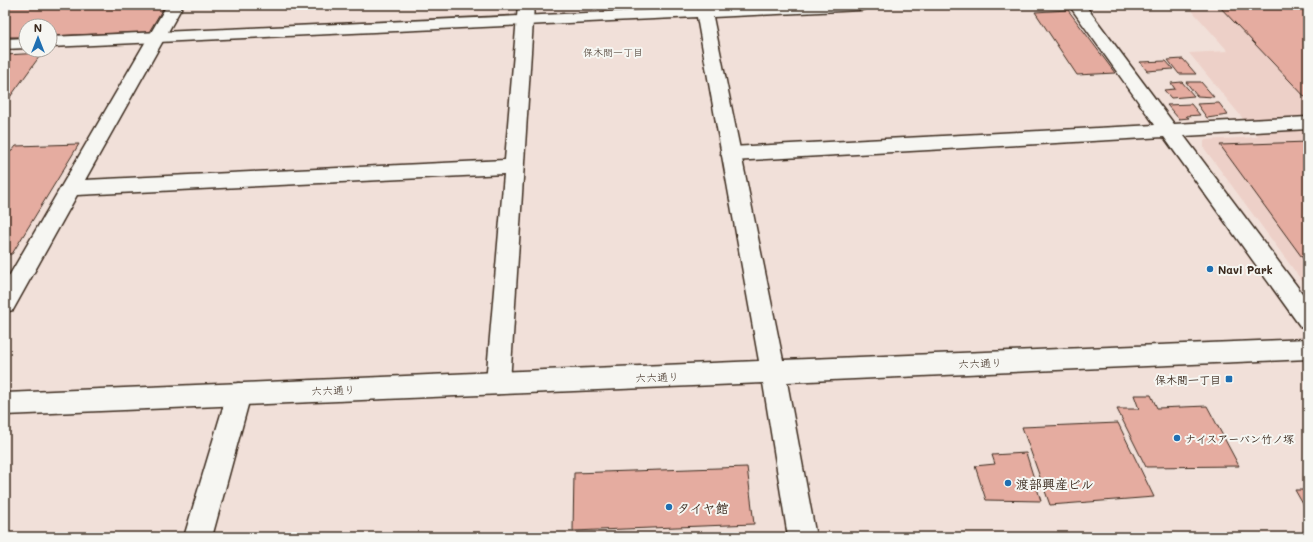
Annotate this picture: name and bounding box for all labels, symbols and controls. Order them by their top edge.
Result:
north arrow [18,18,58,58]
text: N [34,20,42,35]
district label: 保木間一丁目 [583,45,643,59]
place label: Navi Park [1218,262,1273,277]
marker: Navi Park [1205,264,1215,274]
street label: 六六通り [958,355,1002,371]
street label: 六六通り [635,369,679,385]
place label: 保木間一丁目 [1155,372,1221,387]
marker: 保木間一丁目 [1224,374,1234,384]
street label: 六六通り [311,382,355,398]
place label: ナイスアーバン竹ノ塚 [1185,431,1294,446]
marker: ナイスアーバン竹ノ塚 [1172,433,1182,443]
place label: 渡部興産ビル [1016,475,1094,492]
marker: 渡部興産ビル [1003,478,1013,488]
place label: タイヤ館 [677,499,728,516]
marker: タイヤ館 [664,502,674,512]

